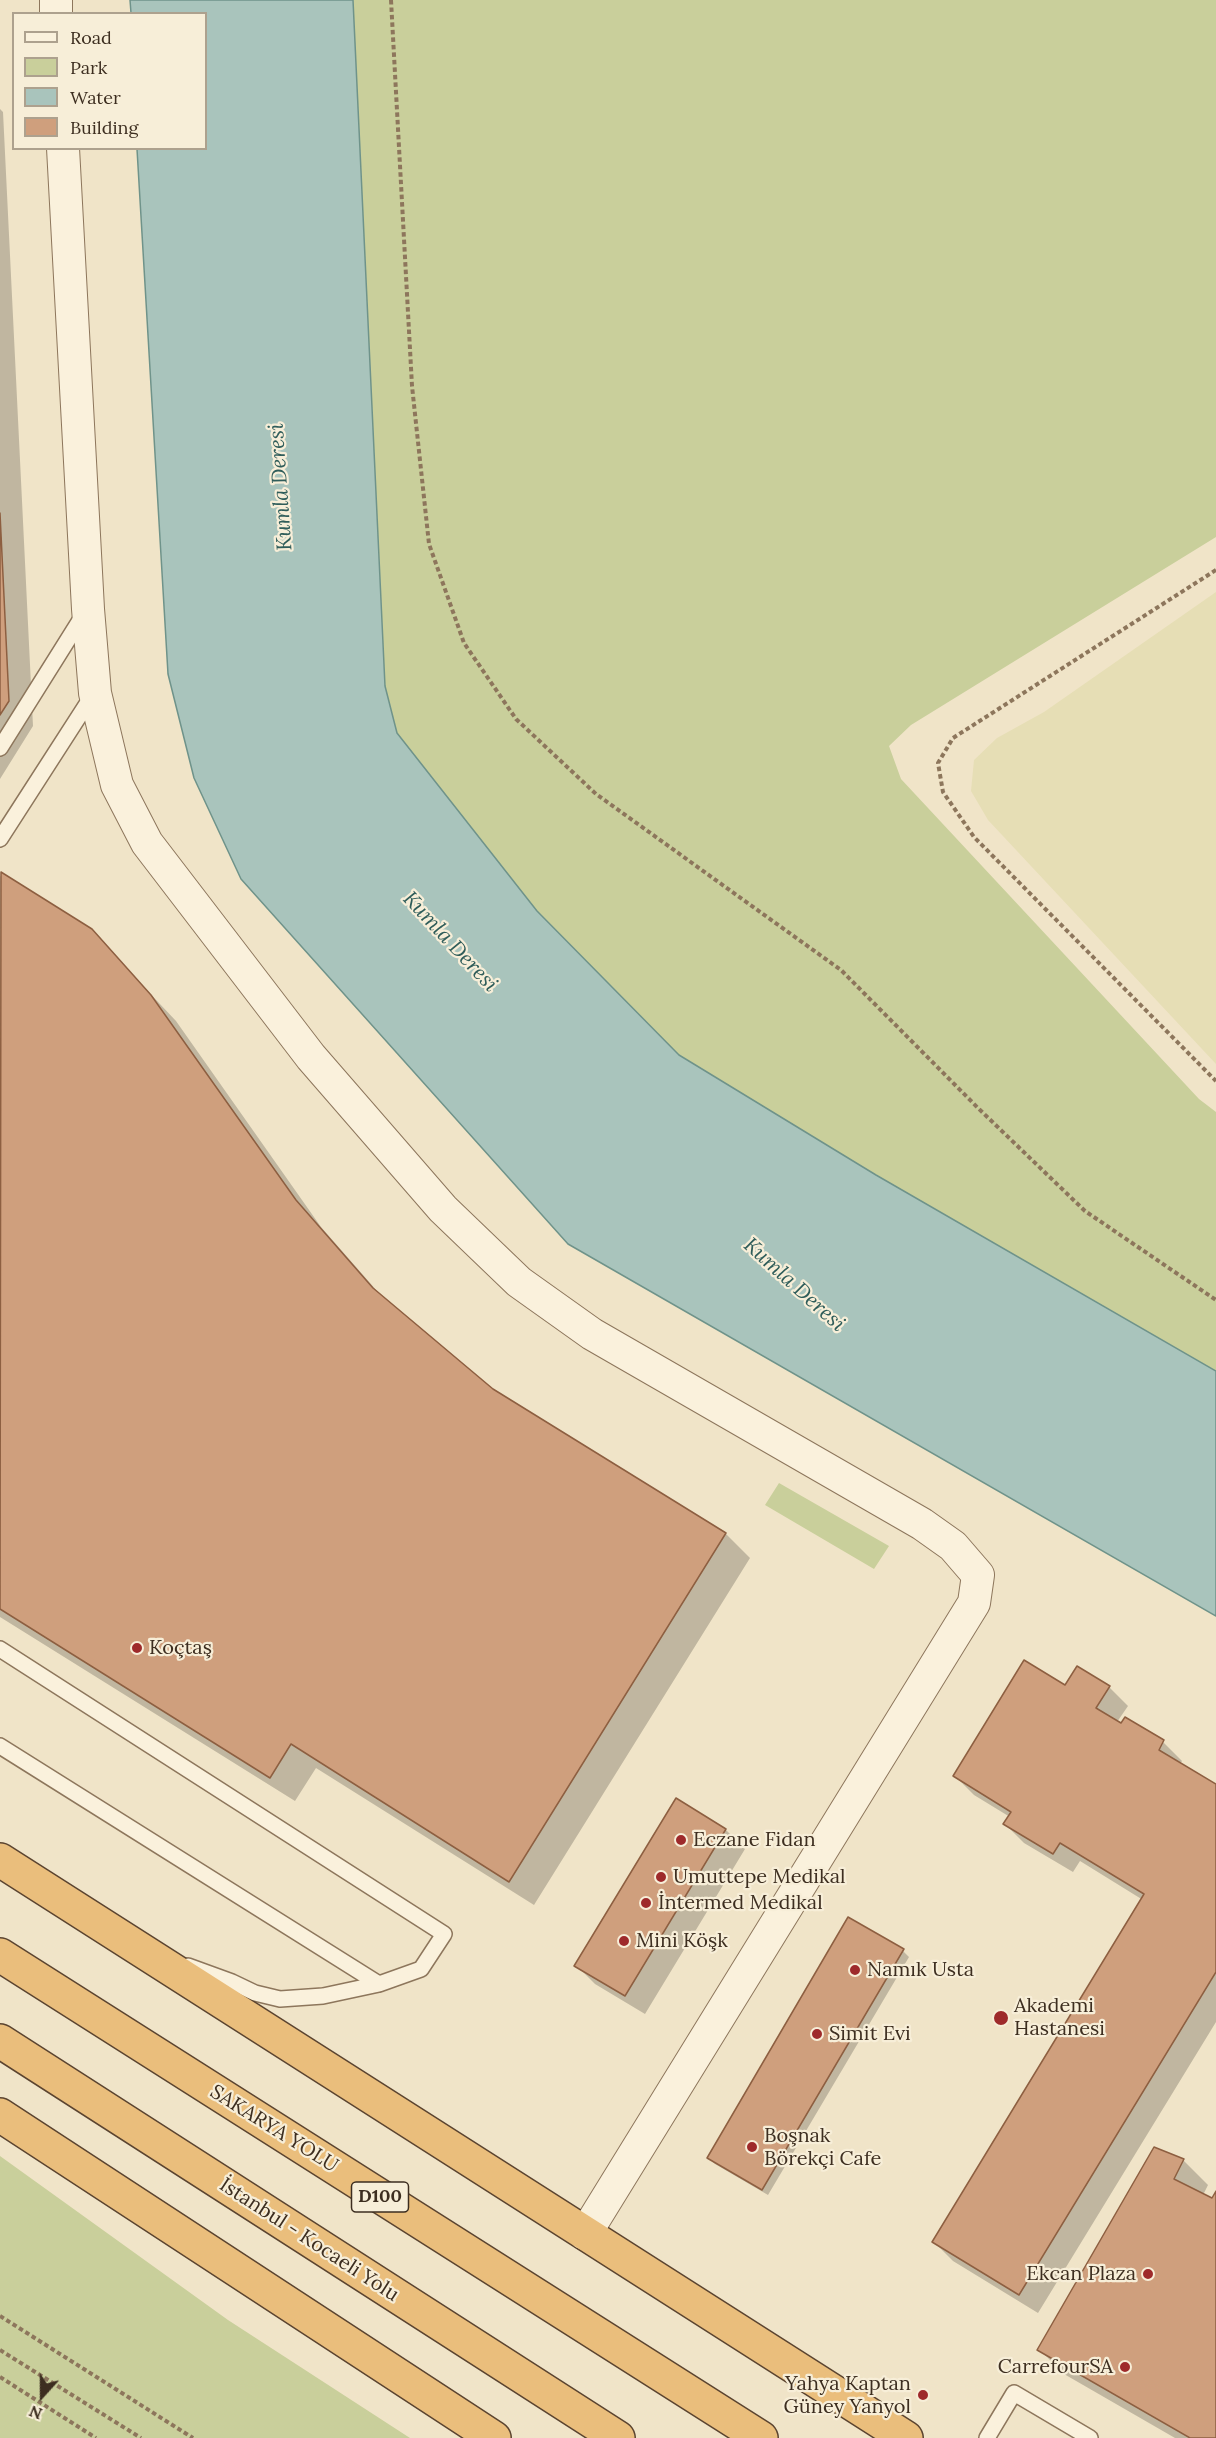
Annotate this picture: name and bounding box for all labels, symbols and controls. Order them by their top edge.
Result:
legend [12,12,207,150]
text: Road [70,26,112,49]
text: Park [70,56,107,79]
text: Water [70,86,121,109]
text: Building [70,116,138,139]
water label: Kumla Deresi [264,422,298,552]
water label: Kumla Deresi [397,887,503,997]
water label: Kumla Deresi [738,1233,850,1337]
place label: Koçtaş [149,1636,212,1660]
marker: Koçtaş [130,1641,144,1655]
place label: Eczane Fidan [693,1828,816,1852]
marker: Eczane Fidan [674,1833,688,1847]
place label: Umuttepe Medikal [673,1865,845,1889]
marker: Umuttepe Medikal [654,1870,668,1884]
place label: İntermed Medikal [658,1891,823,1915]
marker: İntermed Medikal [639,1896,653,1910]
place label: Mini Köşk [636,1929,728,1953]
marker: Mini Köşk [617,1934,631,1948]
place label: Namık Usta [867,1958,974,1982]
marker: Namık Usta [848,1963,862,1977]
place label: Akademi Hastanesi [1014,1994,1105,2041]
marker: Akademi Hastanesi [992,2009,1010,2027]
place label: Simit Evi [829,2022,911,2046]
marker: Simit Evi [810,2027,824,2041]
street label: SAKARYA YOLU [206,2080,342,2178]
place label: Boşnak Börekçi Cafe [764,2124,881,2171]
marker: Boşnak Börekçi Cafe [745,2140,759,2154]
street label: İstanbul - Kocaeli Yolu [215,2173,403,2307]
road number: D100 [352,2182,409,2212]
place label: Ekcan Plaza [1026,2262,1136,2286]
marker: Ekcan Plaza [1141,2267,1155,2281]
place label: CarrefourSA [998,2355,1113,2379]
marker: CarrefourSA [1118,2360,1132,2374]
north arrow [12,2366,72,2426]
place label: Yahya Kaptan Güney Yanyol [784,2372,911,2419]
marker: Yahya Kaptan Güney Yanyol [916,2388,930,2402]
text: N [26,2401,45,2424]

